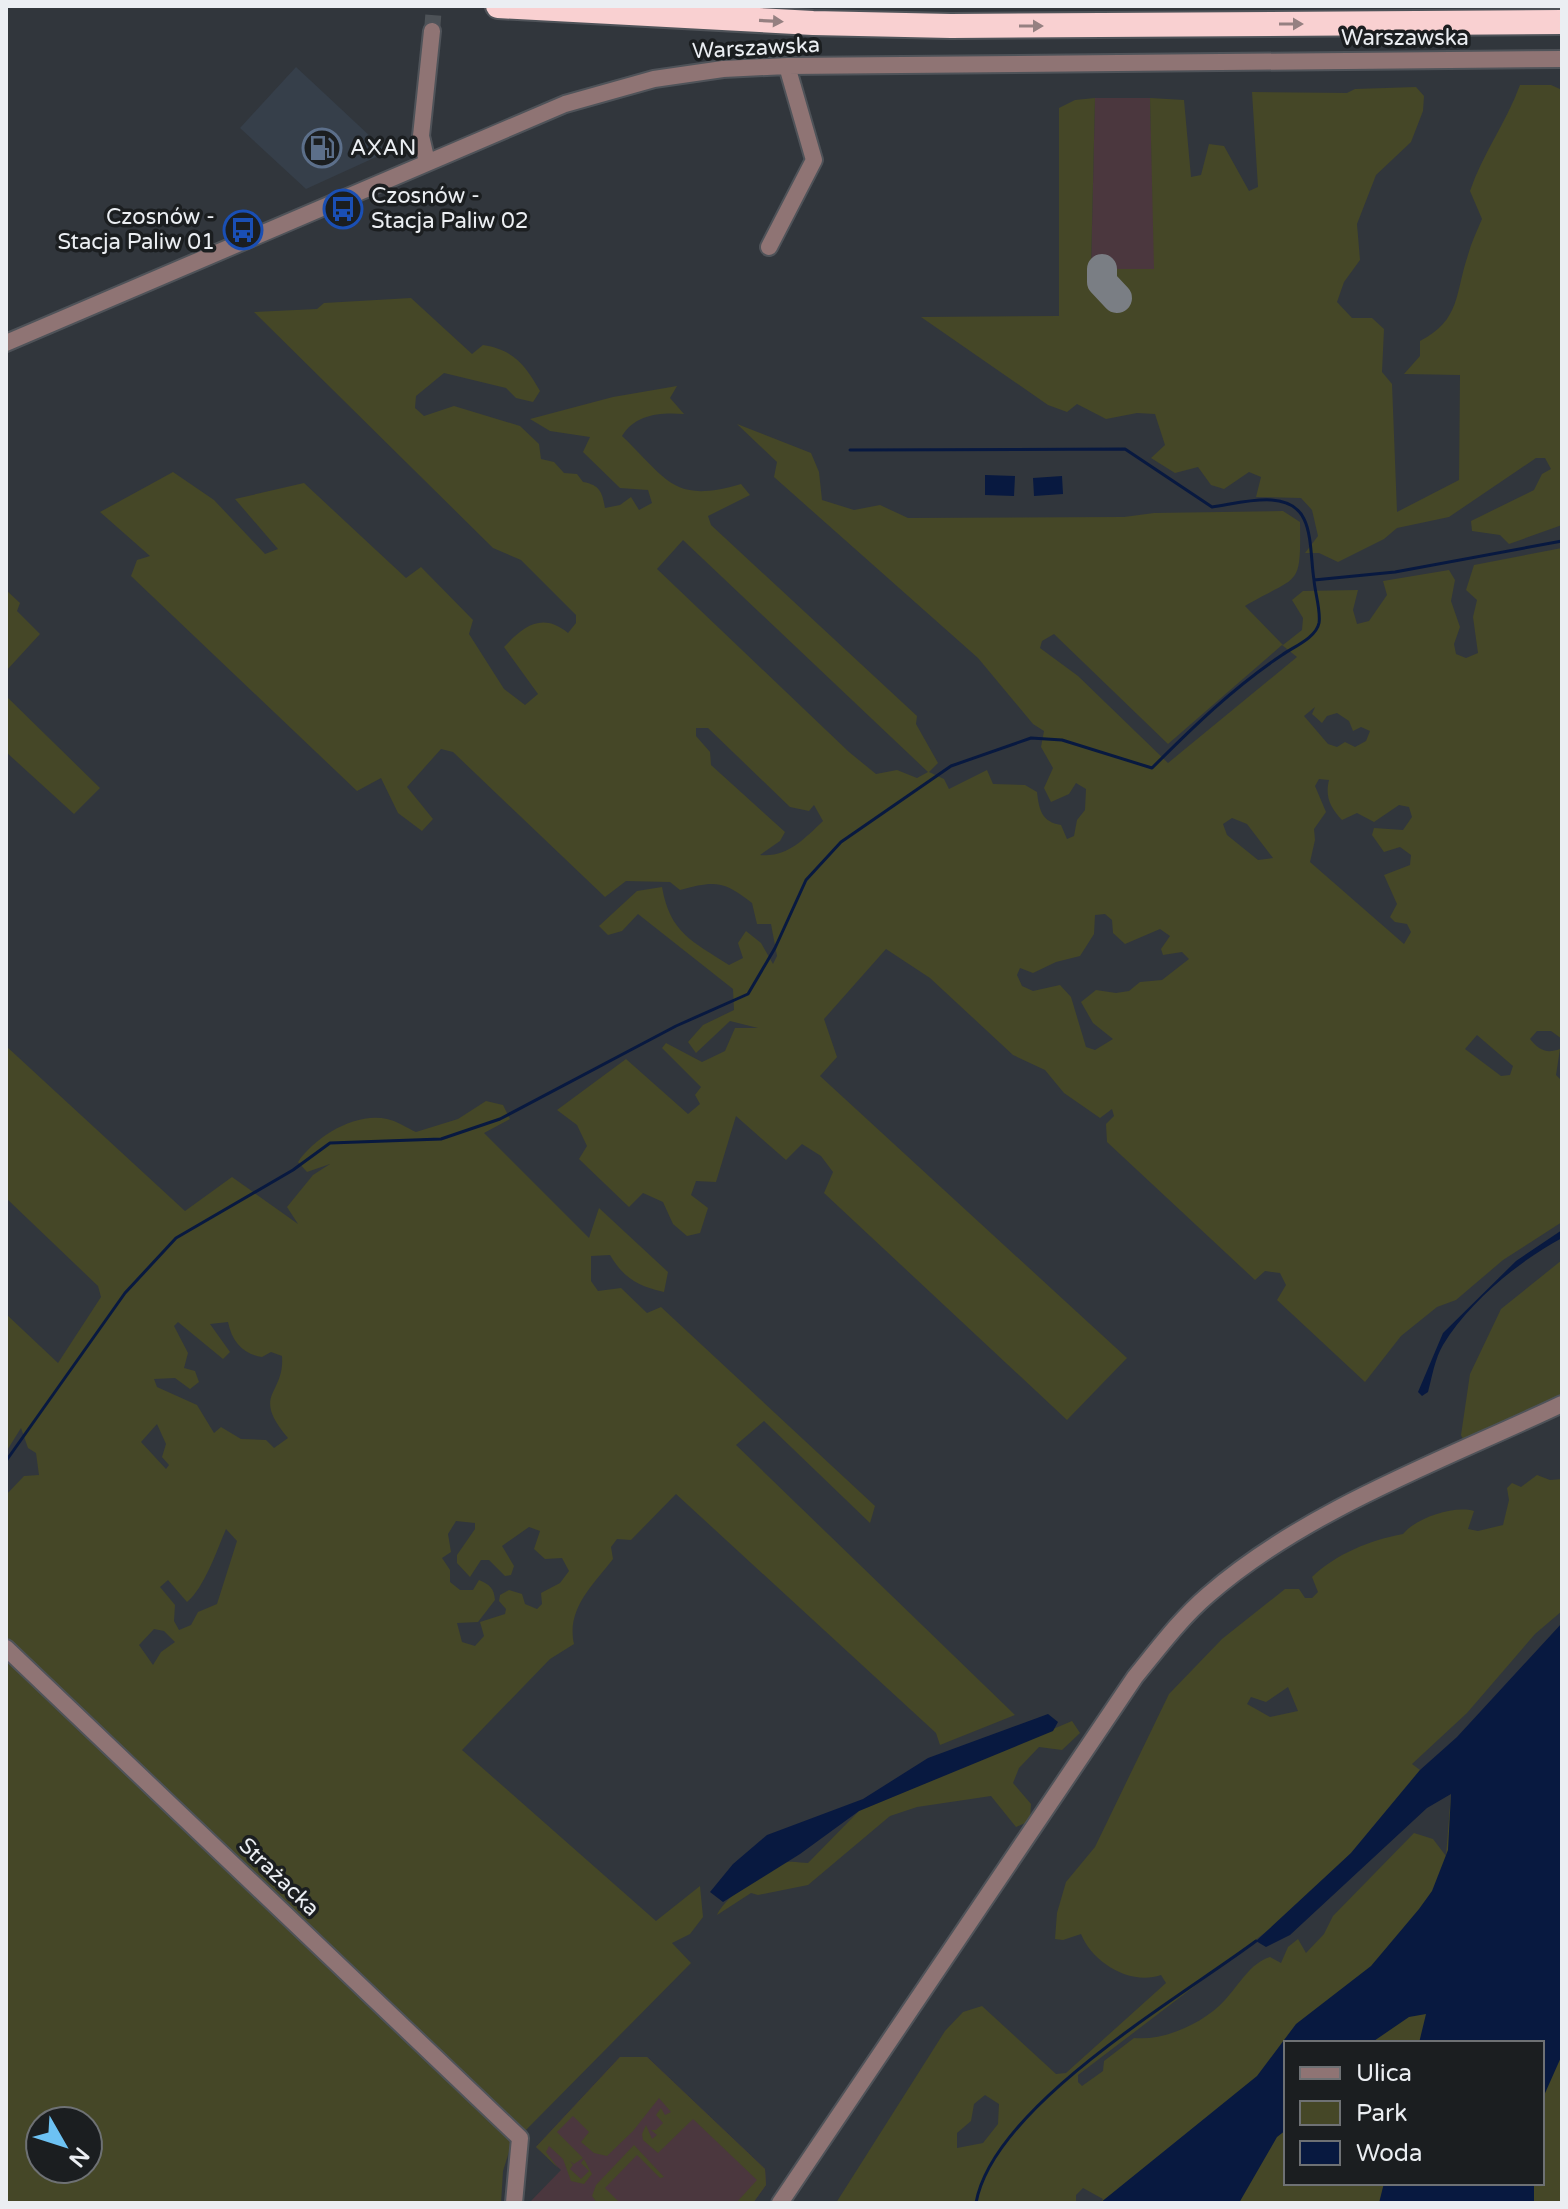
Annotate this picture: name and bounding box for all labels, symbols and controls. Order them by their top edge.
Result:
one-way arrow [759,15,784,28]
one-way arrow [1279,18,1304,30]
one-way arrow [1019,19,1044,32]
street label: Warszawska [1341,25,1469,51]
street label: Warszawska [691,32,821,64]
fuel station icon: AXAN [301,127,343,169]
place label: AXAN [350,135,416,161]
place label: Czosnów - Stacja Paliw 02 [371,183,529,234]
bus stop icon: Czosnów - Stacja Paliw 02 [322,188,364,230]
place label: Czosnów - Stacja Paliw 01 [57,204,215,255]
bus stop icon: Czosnów - Stacja Paliw 01 [222,209,264,251]
street label: Strażacka [233,1832,325,1922]
legend [1284,2041,1544,2185]
text: Ulica [1356,2059,1412,2088]
text: Park [1356,2099,1407,2128]
north arrow [24,2105,104,2185]
text: Woda [1356,2139,1422,2168]
text: N [63,2142,94,2172]

